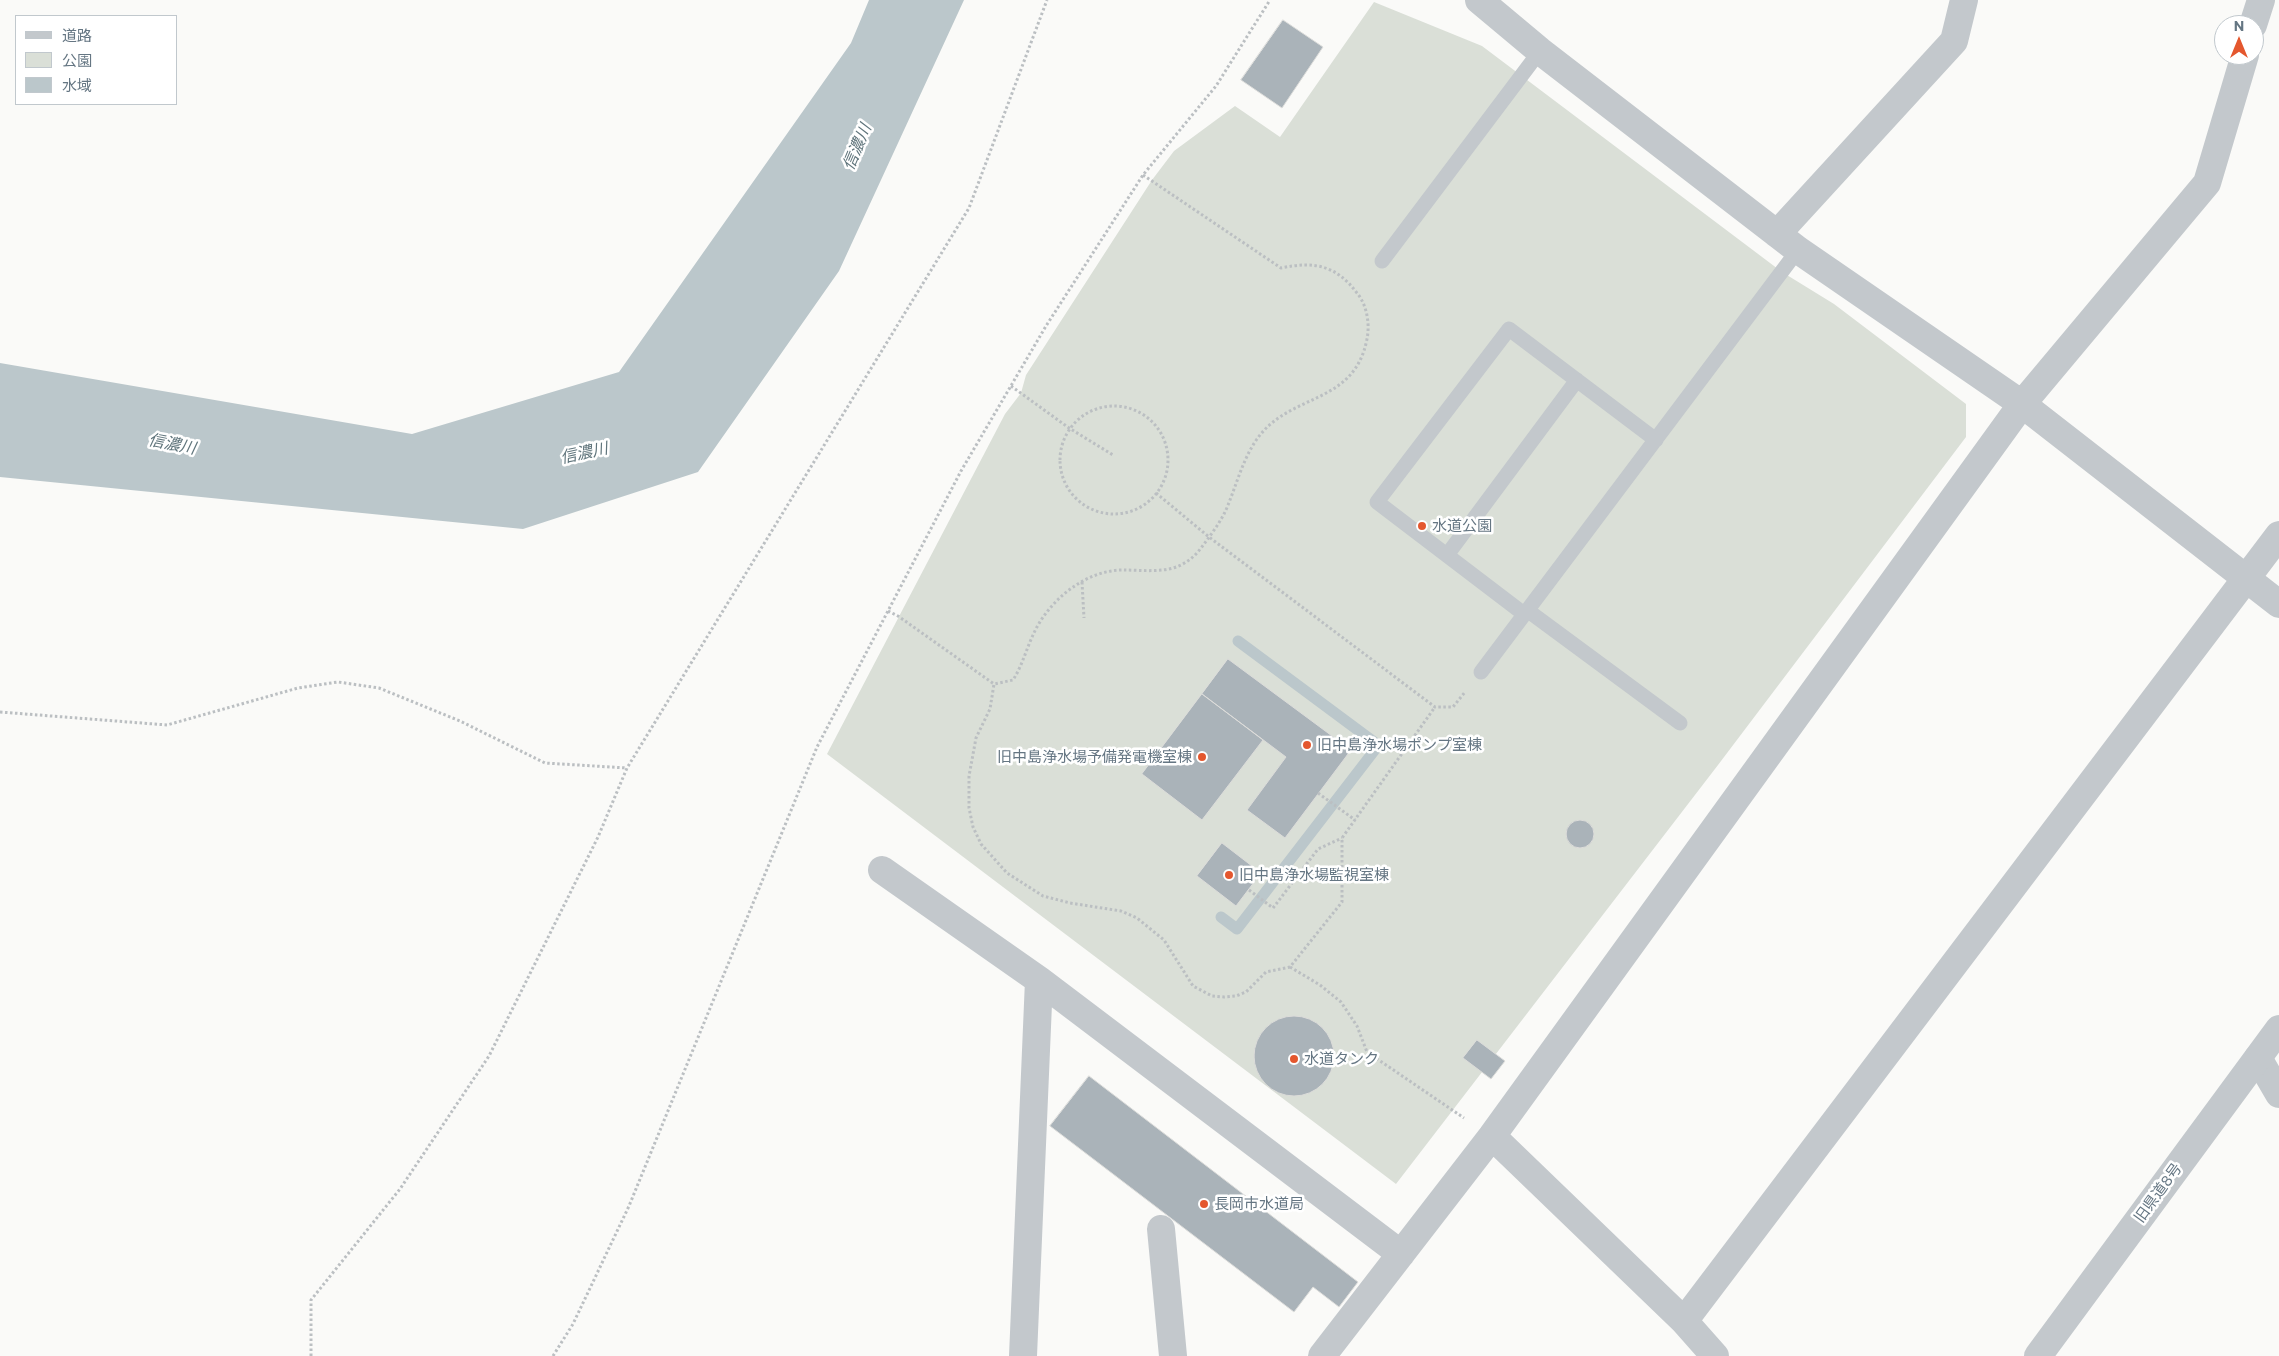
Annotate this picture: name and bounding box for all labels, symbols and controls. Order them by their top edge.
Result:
legend [15,15,178,105]
north arrow [2214,15,2264,65]
text: N [2234,17,2244,34]
text: 道路 [62,26,92,44]
text: 公園 [62,51,92,69]
text: 水域 [62,76,92,94]
water label: 信濃川 [839,121,875,173]
water label: 信濃川 [147,430,197,458]
water label: 信濃川 [559,439,609,467]
place label: 水道公園 [1432,517,1492,535]
marker: 水道公園 [1416,520,1428,532]
place label: 旧中島浄水場ポンプ室棟 [1317,736,1482,754]
marker: 旧中島浄水場ポンプ室棟 [1301,739,1313,751]
place label: 旧中島浄水場予備発電機室棟 [997,748,1192,766]
marker: 旧中島浄水場予備発電機室棟 [1196,751,1208,763]
place label: 旧中島浄水場監視室棟 [1239,866,1389,884]
marker: 旧中島浄水場監視室棟 [1223,869,1235,881]
place label: 水道タンク [1304,1050,1379,1068]
marker: 水道タンク [1288,1053,1300,1065]
street label: 旧県道8号 [2130,1160,2186,1226]
place label: 長岡市水道局 [1214,1195,1304,1213]
marker: 長岡市水道局 [1198,1198,1210,1210]

